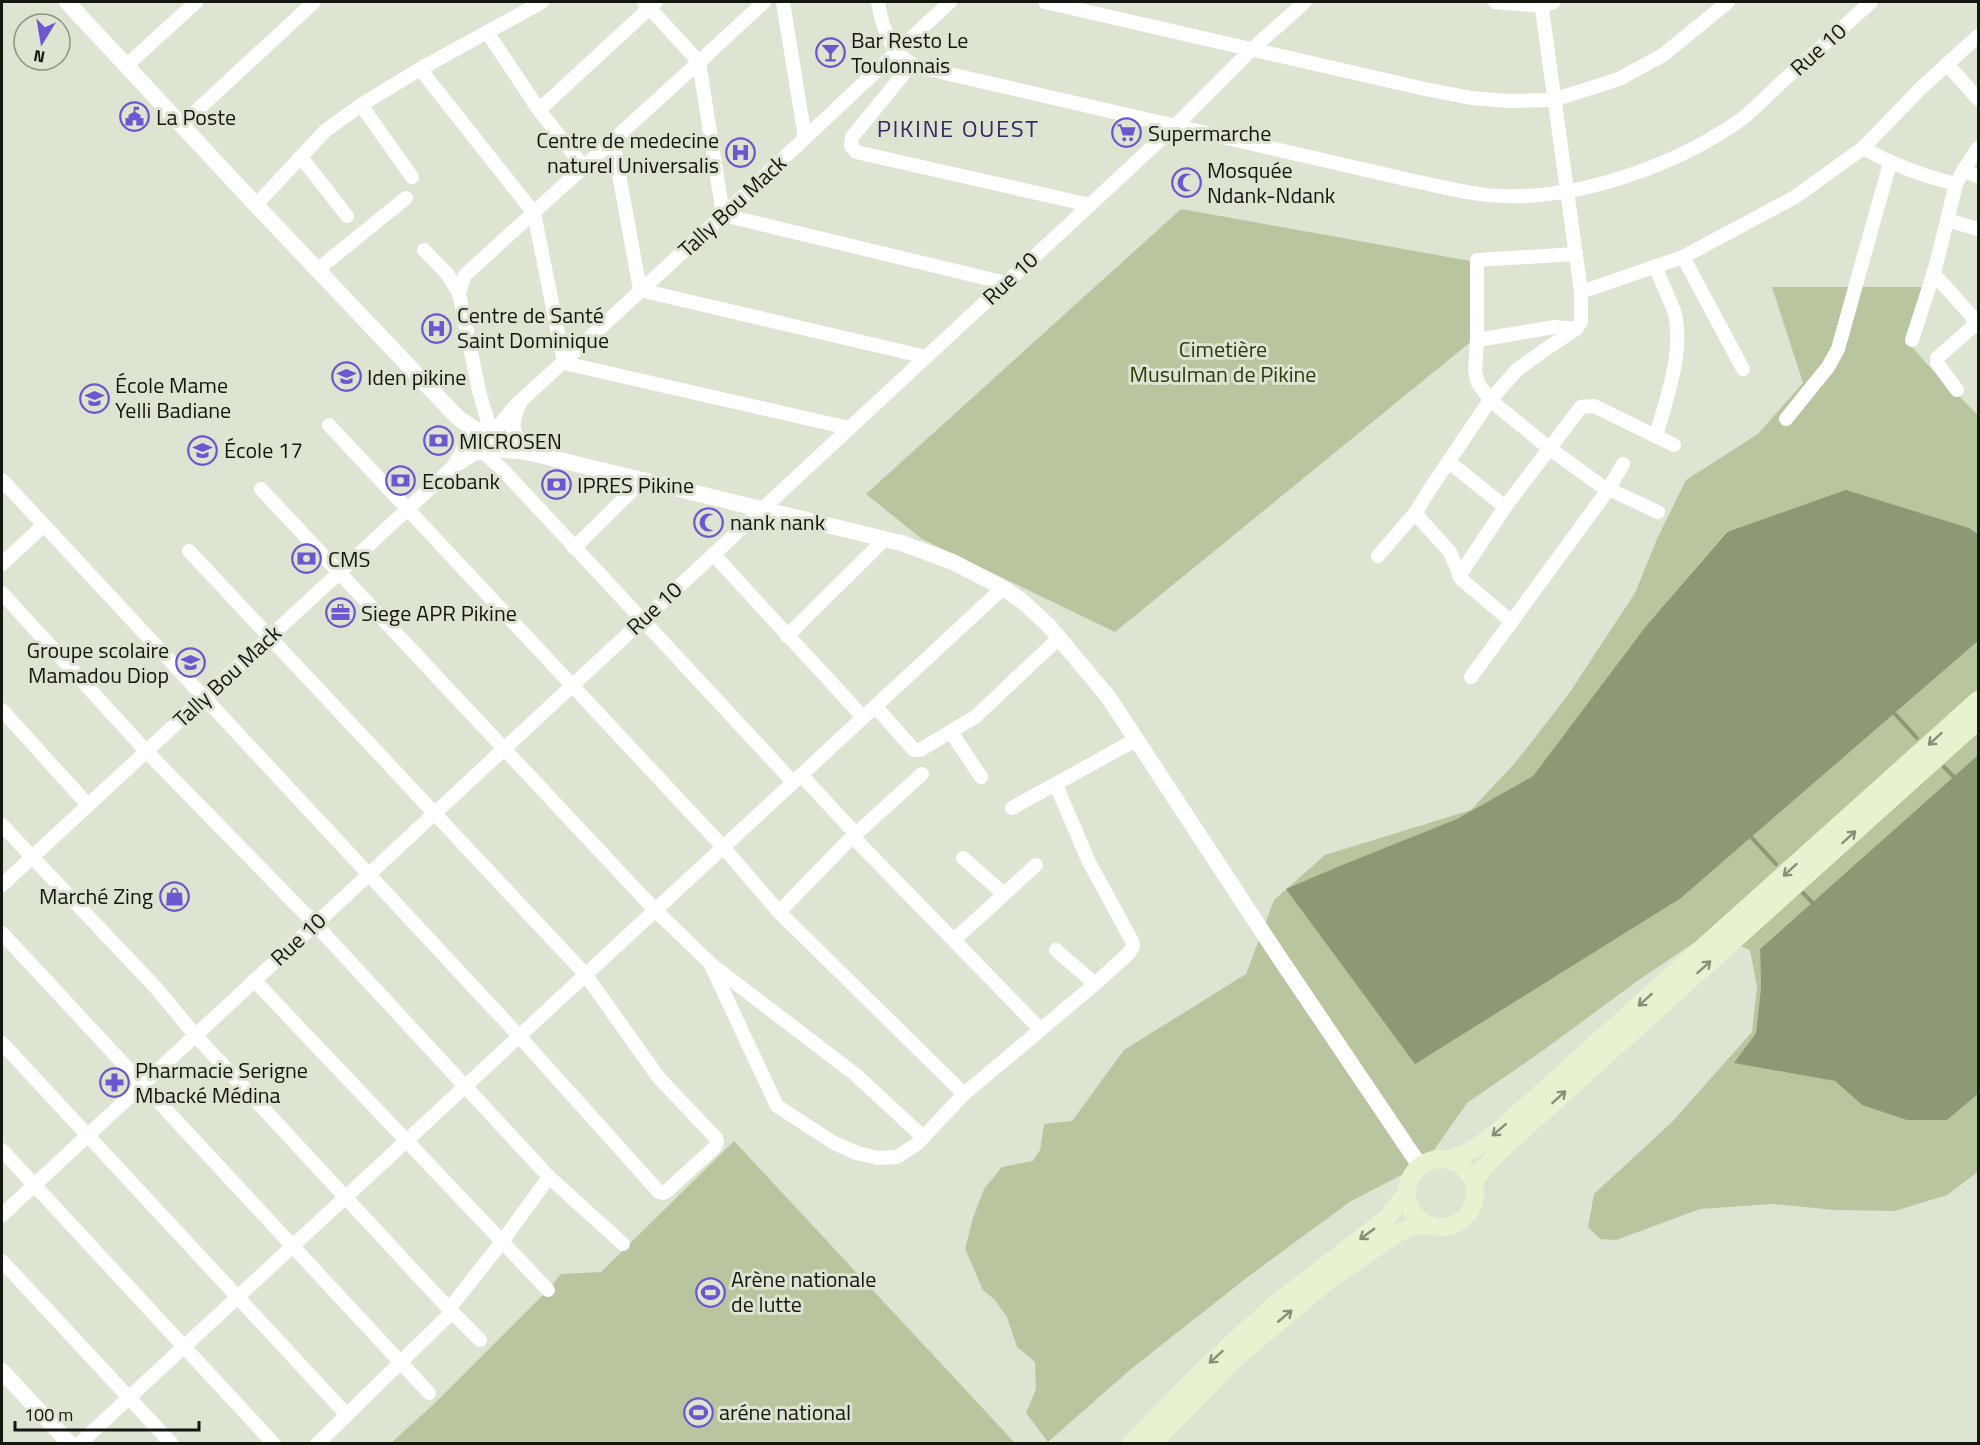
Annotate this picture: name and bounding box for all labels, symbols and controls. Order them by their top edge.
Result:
north arrow [12,12,72,72]
street label: Rue 10 [1782,14,1854,84]
place label: Bar Resto Le Toulonnais [851,23,968,82]
bar icon: Bar Resto Le Toulonnais [814,37,846,69]
text: N [31,44,47,70]
place label: La Poste [156,100,236,134]
public building icon: La Poste [119,101,151,133]
district label: PIKINE OUEST [877,110,1039,146]
place label: Supermarche [1148,116,1271,150]
supermarket icon: Supermarche [1111,117,1143,149]
place label: Centre de medecine naturel Universalis [536,123,719,182]
hospital icon: Centre de medecine naturel Universalis [724,137,756,169]
street label: Tally Bou Mack [670,146,794,265]
place label: Mosquée Ndank-Ndank [1207,153,1336,212]
mosque icon: Mosquée Ndank-Ndank [1170,167,1202,199]
street label: Rue 10 [974,243,1046,313]
place label: Centre de Santé Saint Dominique [457,298,609,357]
hospital icon: Centre de Santé Saint Dominique [420,312,452,344]
park label: Cimetière Musulman de Pikine [1130,332,1316,391]
place label: Iden pikine [367,360,466,394]
school or university icon: Iden pikine [330,361,362,393]
place label: École Mame Yelli Badiane [115,368,231,427]
school or university icon: École Mame Yelli Badiane [78,382,110,414]
place label: MICROSEN [459,424,562,458]
bank icon: MICROSEN [422,425,454,457]
place label: École 17 [224,433,303,467]
school or university icon: École 17 [187,434,219,466]
place label: Ecobank [422,464,500,498]
bank icon: Ecobank [385,465,417,497]
place label: IPRES Pikine [577,468,694,502]
bank icon: IPRES Pikine [540,469,572,501]
place label: nank nank [730,505,826,539]
mosque icon: nank nank [693,506,725,538]
place label: CMS [328,542,370,576]
bank icon: CMS [291,543,323,575]
street label: Rue 10 [618,573,690,643]
place label: Siege APR Pikine [361,596,517,630]
office icon: Siege APR Pikine [324,597,356,629]
street label: Tally Bou Mack [165,616,289,735]
place label: Groupe scolaire Mamadou Diop [26,633,169,692]
school or university icon: Groupe scolaire Mamadou Diop [174,647,206,679]
one-way arrow [1928,732,1943,746]
one-way arrow [1841,830,1856,844]
one-way arrow [1783,863,1798,877]
place label: Marché Zing [39,879,153,913]
shop icon: Marché Zing [158,880,190,912]
street label: Rue 10 [262,904,334,974]
one-way arrow [1696,960,1711,974]
one-way arrow [1638,993,1653,1007]
place label: Pharmacie Serigne Mbacké Médina [135,1053,308,1112]
pharmacy icon: Pharmacie Serigne Mbacké Médina [98,1067,130,1099]
one-way arrow [1551,1090,1566,1104]
one-way arrow [1492,1123,1507,1137]
one-way arrow [1359,1228,1375,1240]
place label: Arène nationale de lutte [731,1262,876,1321]
sports icon: Arène nationale de lutte [694,1276,726,1308]
one-way arrow [1277,1309,1292,1323]
one-way arrow [1209,1350,1224,1364]
scale bar [15,1394,200,1432]
place label: aréne national [719,1395,851,1429]
sports icon: aréne national [682,1396,714,1428]
text: 100 m [24,1401,73,1428]

